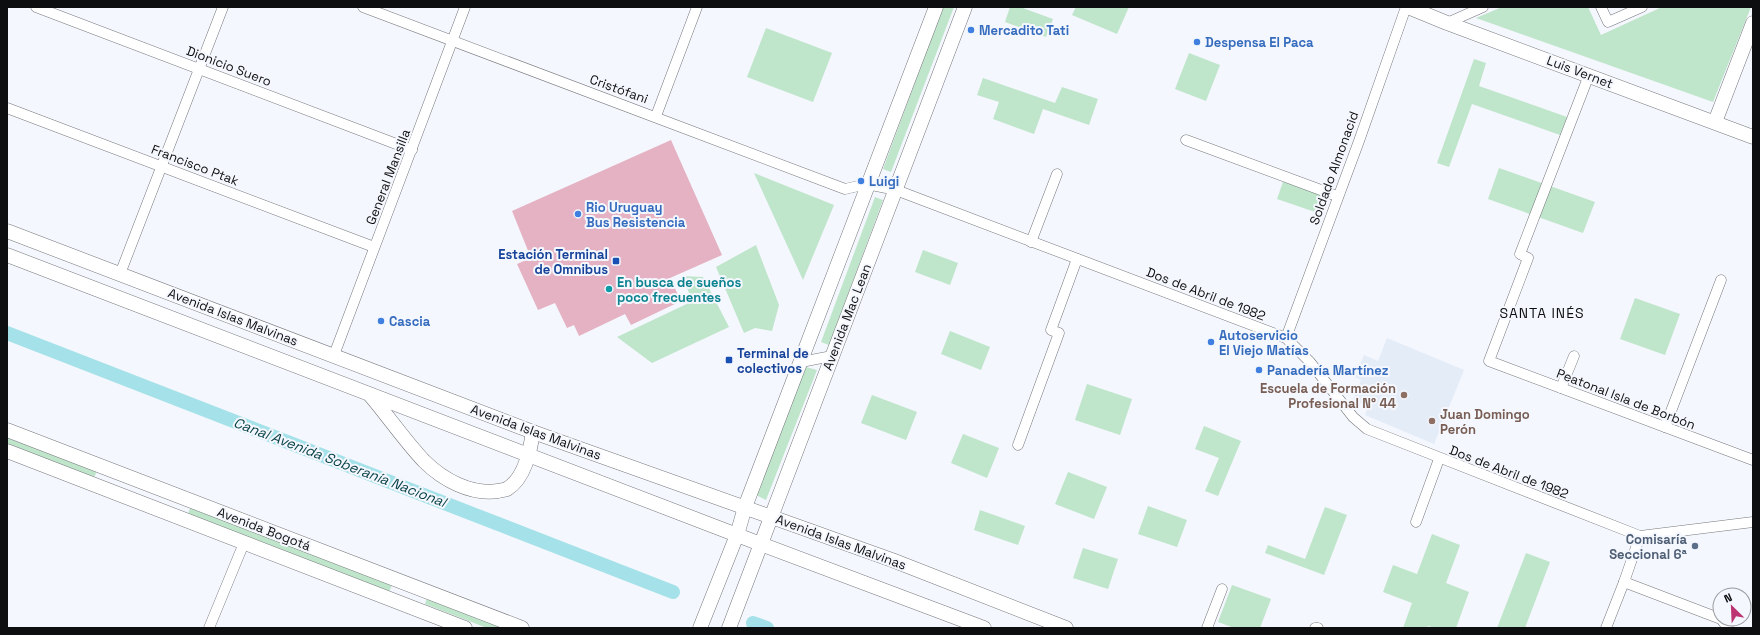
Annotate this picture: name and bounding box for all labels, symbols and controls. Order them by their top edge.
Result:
place label: Mercadito Tati [979,22,1069,39]
marker: Mercadito Tati [966,25,976,35]
place label: Despensa El Paca [1205,34,1314,51]
marker: Despensa El Paca [1192,37,1202,47]
street label: Dionicio Suero [184,42,274,90]
street label: Luis Vernet [1544,52,1616,92]
street label: Cristófani [587,71,651,107]
street label: Soldado Almonacid [1306,109,1362,227]
street label: General Mansilla [362,126,414,227]
street label: Francisco Ptak [149,141,241,189]
place label: Luigi [869,173,899,190]
marker: Luigi [856,176,866,186]
place label: Rio Uruguay Bus Resistencia [586,199,686,231]
marker: Rio Uruguay Bus Resistencia [573,209,583,219]
place label: Estación Terminal de Omnibus [498,246,608,278]
marker: Estación Terminal de Omnibus [611,256,621,266]
street label: Avenida Mac Lean [819,261,875,373]
street label: Dos de Abril de 1982 [1144,263,1268,325]
place label: En busca de sueños poco frecuentes [617,274,741,306]
street label: Avenida Islas Malvinas [166,284,301,350]
marker: En busca de sueños poco frecuentes [604,284,614,294]
district label: SANTA INÉS [1499,304,1585,322]
place label: Cascia [389,313,431,330]
marker: Cascia [376,316,386,326]
place label: Autoservicio El Viejo Matías [1219,327,1309,359]
marker: Autoservicio El Viejo Matías [1206,337,1216,347]
place label: Terminal de colectivos [737,345,809,377]
marker: Terminal de colectivos [724,355,734,365]
place label: Panadería Martínez [1267,362,1389,379]
marker: Panadería Martínez [1254,365,1264,375]
street label: Peatonal Isla de Borbón [1554,365,1698,433]
place label: Escuela de Formación Profesional N° 44 [1260,380,1396,412]
marker: Escuela de Formación Profesional N° 44 [1399,390,1409,400]
street label: Avenida Islas Malvinas [468,400,604,464]
place label: Juan Domingo Perón [1440,406,1530,438]
water label: Canal Avenida Soberanía Nacional [231,413,450,512]
marker: Juan Domingo Perón [1427,416,1437,426]
street label: Dos de Abril de 1982 [1447,441,1571,503]
street label: Avenida Bogotá [215,503,314,555]
street label: Avenida Islas Malvinas [773,510,909,574]
place label: Comisaría Seccional 6ª [1609,531,1688,563]
marker: Comisaría Seccional 6ª [1690,541,1700,551]
north arrow [1712,587,1752,627]
text: N [1722,590,1734,606]

